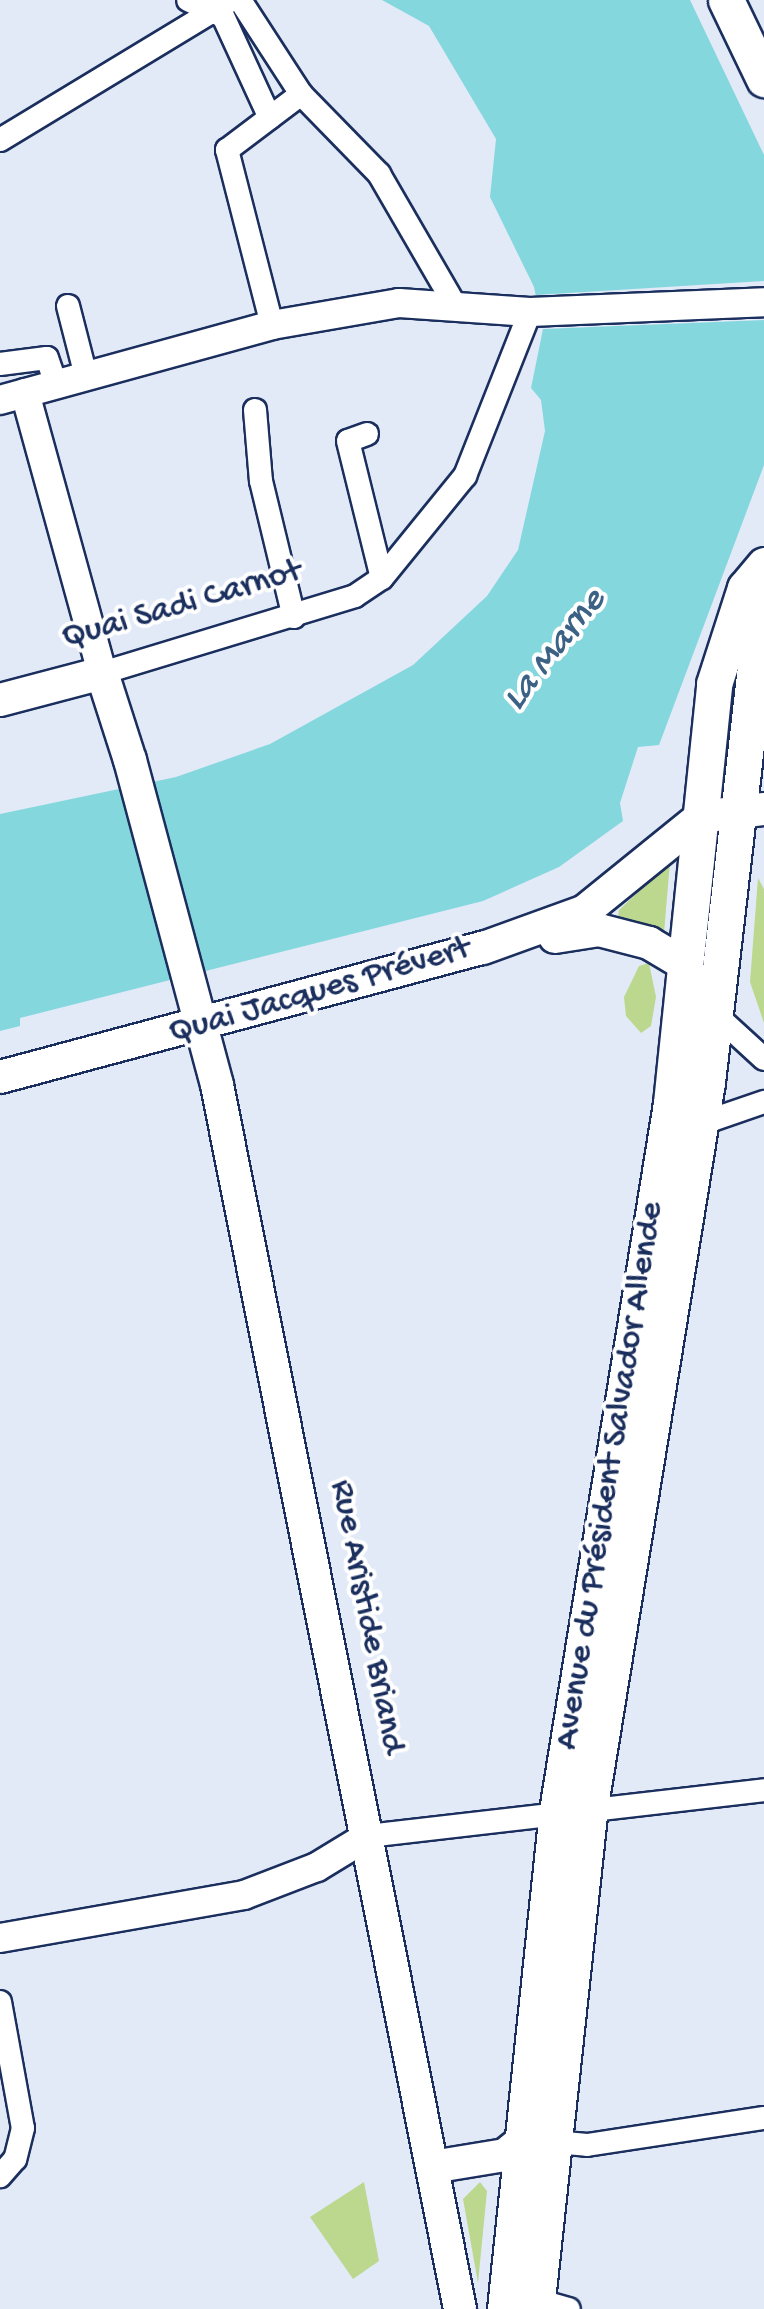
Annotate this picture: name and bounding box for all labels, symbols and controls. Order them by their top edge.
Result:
street label: Quai Sadi Carnot [57,552,307,660]
water label: La Marne [494,581,618,721]
street label: Quai Jacques Prévert [164,929,476,1055]
street label: Avenue du Président Salvador Allende [547,1199,675,1753]
street label: Rue Aristide Briand [319,1477,413,1757]

